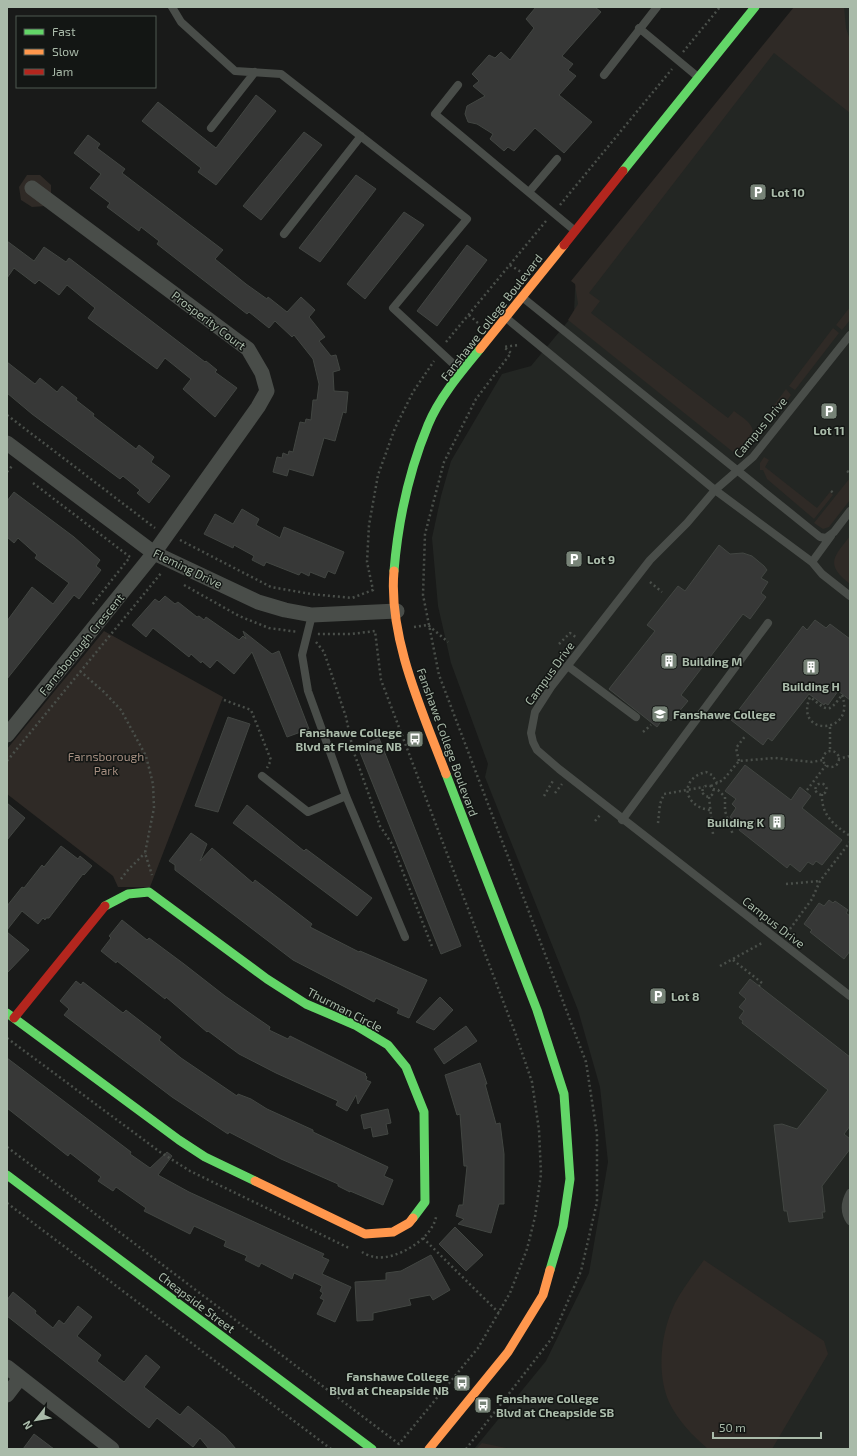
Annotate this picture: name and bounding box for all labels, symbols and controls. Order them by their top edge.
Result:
legend [16,16,156,88]
text: Fast [52,24,76,38]
text: Slow [52,44,79,58]
text: Jam [52,64,73,78]
parking icon: Lot 10 [748,182,768,202]
place label: Lot 10 [771,185,805,199]
street label: Fanshawe College Boulevard [437,251,545,383]
street label: Prosperity Court [169,288,249,353]
street label: Campus Drive [731,394,789,460]
parking icon: Lot 11 [819,401,839,421]
place label: Lot 11 [813,423,845,437]
street label: Fleming Drive [151,545,225,591]
parking icon: Lot 9 [564,549,584,569]
place label: Lot 9 [587,552,615,566]
street label: Farnsborough Crescent [36,590,127,698]
street label: Campus Drive [521,639,577,707]
building icon: Building M [659,651,679,671]
place label: Building M [682,654,742,668]
building icon: Building H [801,657,821,677]
street label: Fanshawe College Boulevard [415,666,481,818]
place label: Building H [782,679,840,693]
school or university icon: Fanshawe College [650,704,670,724]
place label: Fanshawe College [673,707,776,721]
place label: Fanshawe College Blvd at Fleming NB [295,725,402,753]
bus stop icon: Fanshawe College Blvd at Fleming NB [405,729,425,749]
park label: Farnsborough Park [68,749,144,777]
building icon: Building K [767,812,787,832]
place label: Building K [707,815,764,829]
street label: Campus Drive [740,893,808,951]
street label: Thurman Circle [305,984,385,1034]
parking icon: Lot 8 [648,986,668,1006]
place label: Lot 8 [671,989,699,1003]
street label: Cheapside Street [156,1269,238,1336]
place label: Fanshawe College Blvd at Cheapside NB [329,1369,449,1397]
bus stop icon: Fanshawe College Blvd at Cheapside NB [452,1373,472,1393]
place label: Fanshawe College Blvd at Cheapside SB [496,1391,614,1419]
bus stop icon: Fanshawe College Blvd at Cheapside SB [473,1395,493,1415]
north arrow [16,1400,56,1440]
scale bar [713,1414,821,1440]
text: N [19,1419,35,1432]
text: 50 m [719,1420,746,1434]

